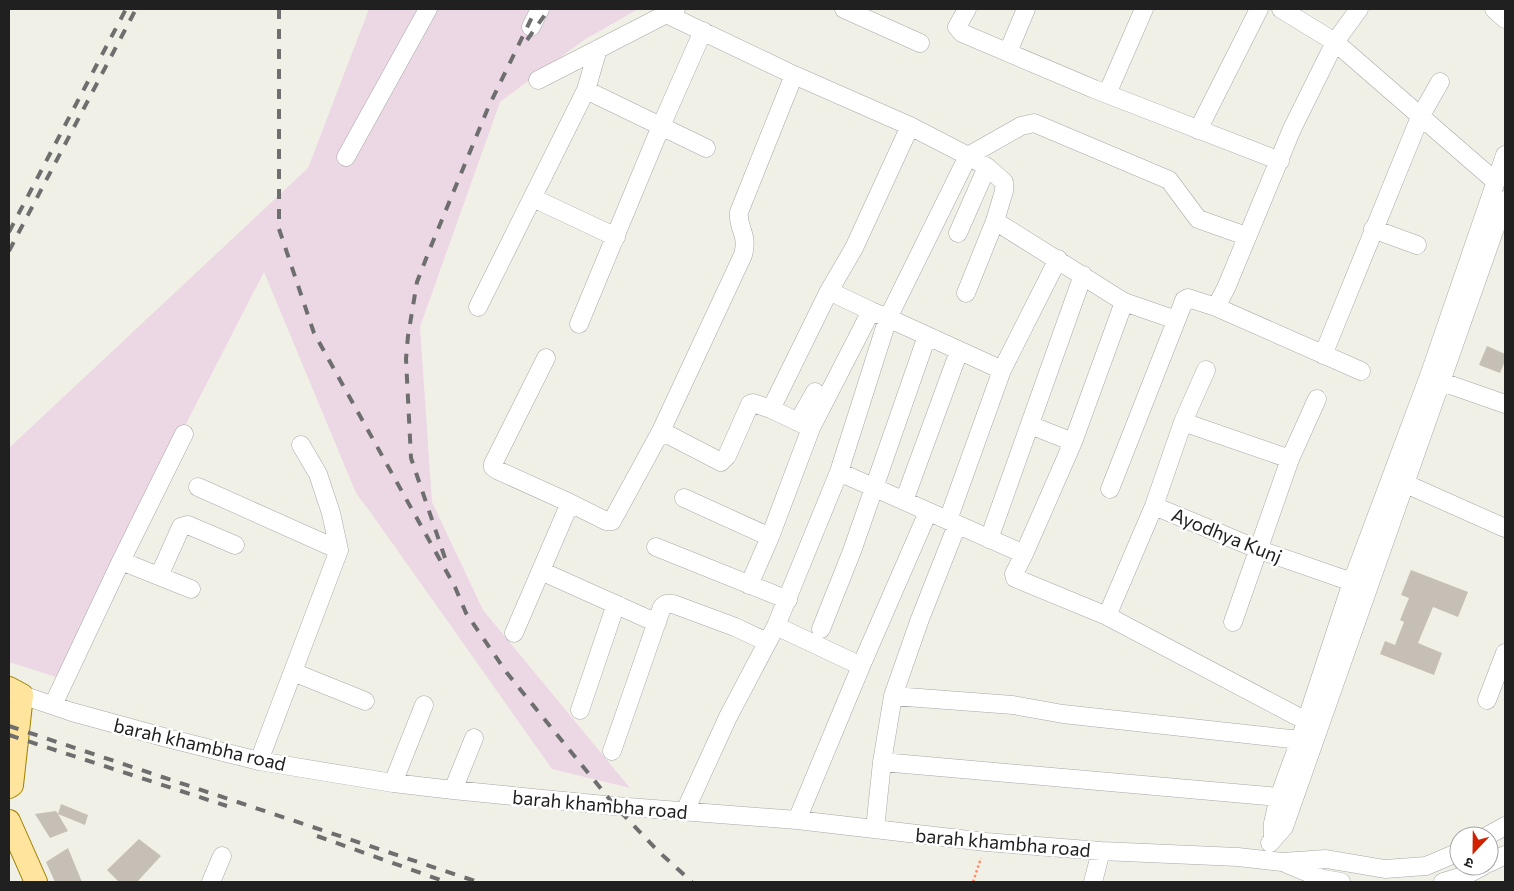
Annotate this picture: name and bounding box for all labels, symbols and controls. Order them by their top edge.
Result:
street label: Ayodhya Kunj [1168,502,1286,568]
street label: barah khambha road [112,713,288,775]
street label: barah khambha road [511,785,689,823]
street label: barah khambha road [914,823,1092,861]
north arrow [1449,826,1499,876]
text: उ [1461,854,1476,873]

